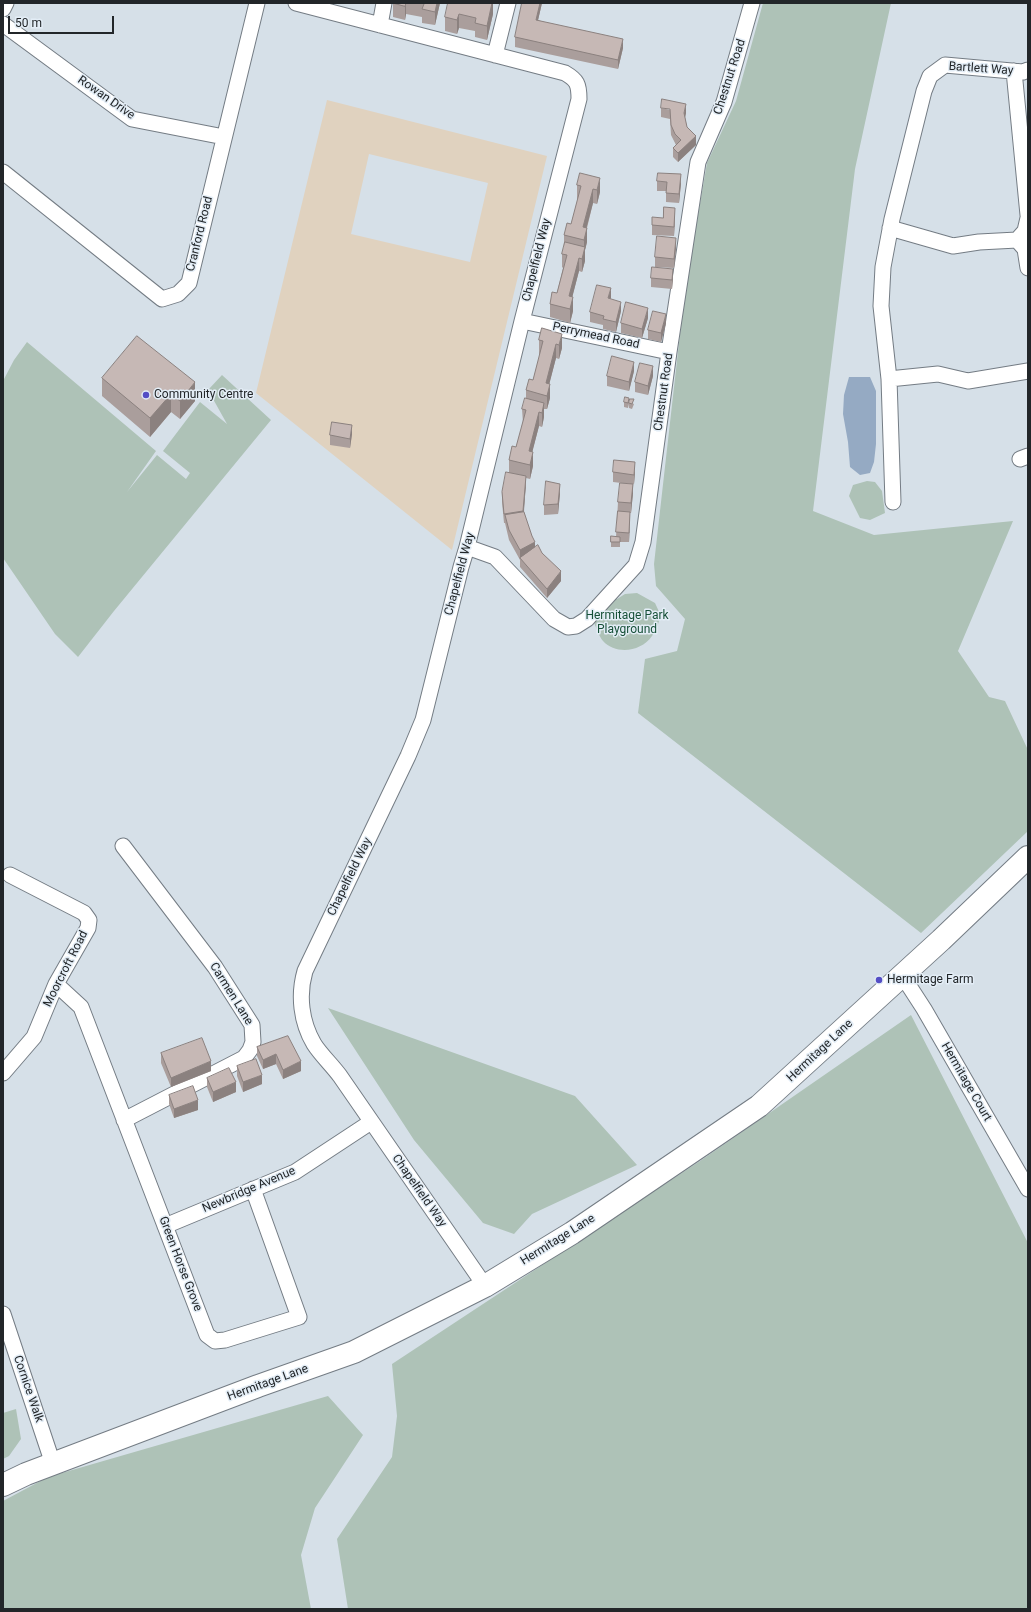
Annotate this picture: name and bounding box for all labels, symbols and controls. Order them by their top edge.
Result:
scale bar [10,8,116,34]
text: 50 m [15,16,42,30]
street label: Chestnut Road [711,37,749,117]
street label: Bartlett Way [948,60,1014,78]
street label: Rowan Drive [75,73,137,123]
street label: Cranford Road [184,195,216,273]
street label: Chapelfield Way [520,217,554,303]
street label: Perrymead Road [551,320,641,352]
street label: Chestnut Road [651,352,677,432]
place label: Community Centre [154,388,253,402]
marker: Community Centre [141,390,151,400]
street label: Chapelfield Way [442,531,478,617]
park label: Hermitage Park Playground [585,609,669,637]
street label: Chapelfield Way [325,836,375,918]
street label: Moorcroft Road [41,928,91,1010]
street label: Carmen Lane [206,960,256,1028]
place label: Hermitage Farm [887,973,974,987]
marker: Hermitage Farm [874,975,884,985]
street label: Hermitage Lane [784,1017,856,1085]
street label: Hermitage Court [938,1040,994,1124]
street label: Chapelfield Way [389,1152,449,1230]
street label: Newbridge Avenue [200,1164,298,1216]
street label: Hermitage Lane [518,1211,598,1269]
street label: Green Horse Grove [155,1215,205,1313]
street label: Cornice Walk [10,1354,46,1424]
street label: Hermitage Lane [226,1362,310,1404]

